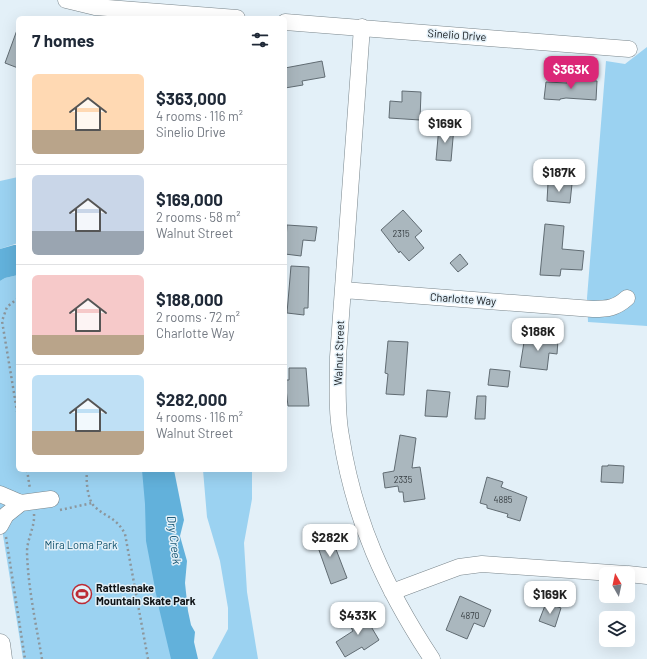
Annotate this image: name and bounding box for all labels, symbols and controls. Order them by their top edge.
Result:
street label: Sinelio Drive [427,26,487,43]
icon: filters [249,29,271,51]
text: 7 homes [32,30,94,50]
pin: $363K [543,56,599,90]
text: $363K [553,61,589,77]
text: $363,000 [156,88,226,108]
icon: home [64,90,112,138]
text: 4 rooms · 116 m² [156,108,243,124]
pin: $169K [417,110,473,144]
text: $169K [428,115,462,131]
text: Sinelio Drive [156,124,226,140]
pin: $187K [531,159,587,193]
text: $187K [542,164,576,180]
text: $169,000 [156,189,223,209]
icon: home [64,191,112,239]
text: 2 rooms · 58 m² [156,209,240,225]
text: Walnut Street [156,225,233,241]
house number: 2315 [392,228,410,239]
text: $188,000 [156,289,223,309]
street label: Charlotte Way [429,290,497,307]
icon: home [64,291,112,339]
text: 2 rooms · 72 m² [156,309,240,325]
pin: $188K [510,318,566,352]
street label: Walnut Street [331,320,346,386]
text: $188K [521,323,555,339]
text: Charlotte Way [156,325,234,341]
text: $282,000 [156,389,227,409]
icon: home [64,391,112,439]
text: 4 rooms · 116 m² [156,409,243,425]
text: Walnut Street [156,425,233,441]
house number: 2335 [394,474,413,485]
house number: 4885 [494,494,513,505]
water label: Dry Creek [165,515,185,565]
pin: $282K [302,524,358,558]
text: $282K [311,529,349,545]
park label: Mira Loma Park [44,538,118,551]
north arrow [599,567,635,603]
map controls [599,567,635,647]
place label: Rattlesnake Mountain Skate Park [96,581,196,607]
pin: $169K [522,581,578,615]
sports icon: Rattlesnake Mountain Skate Park [71,583,93,605]
text: $169K [533,586,567,602]
pin: $433K [330,602,386,636]
text: $433K [339,607,377,623]
house number: 4870 [461,610,480,621]
button: layers [599,611,635,647]

